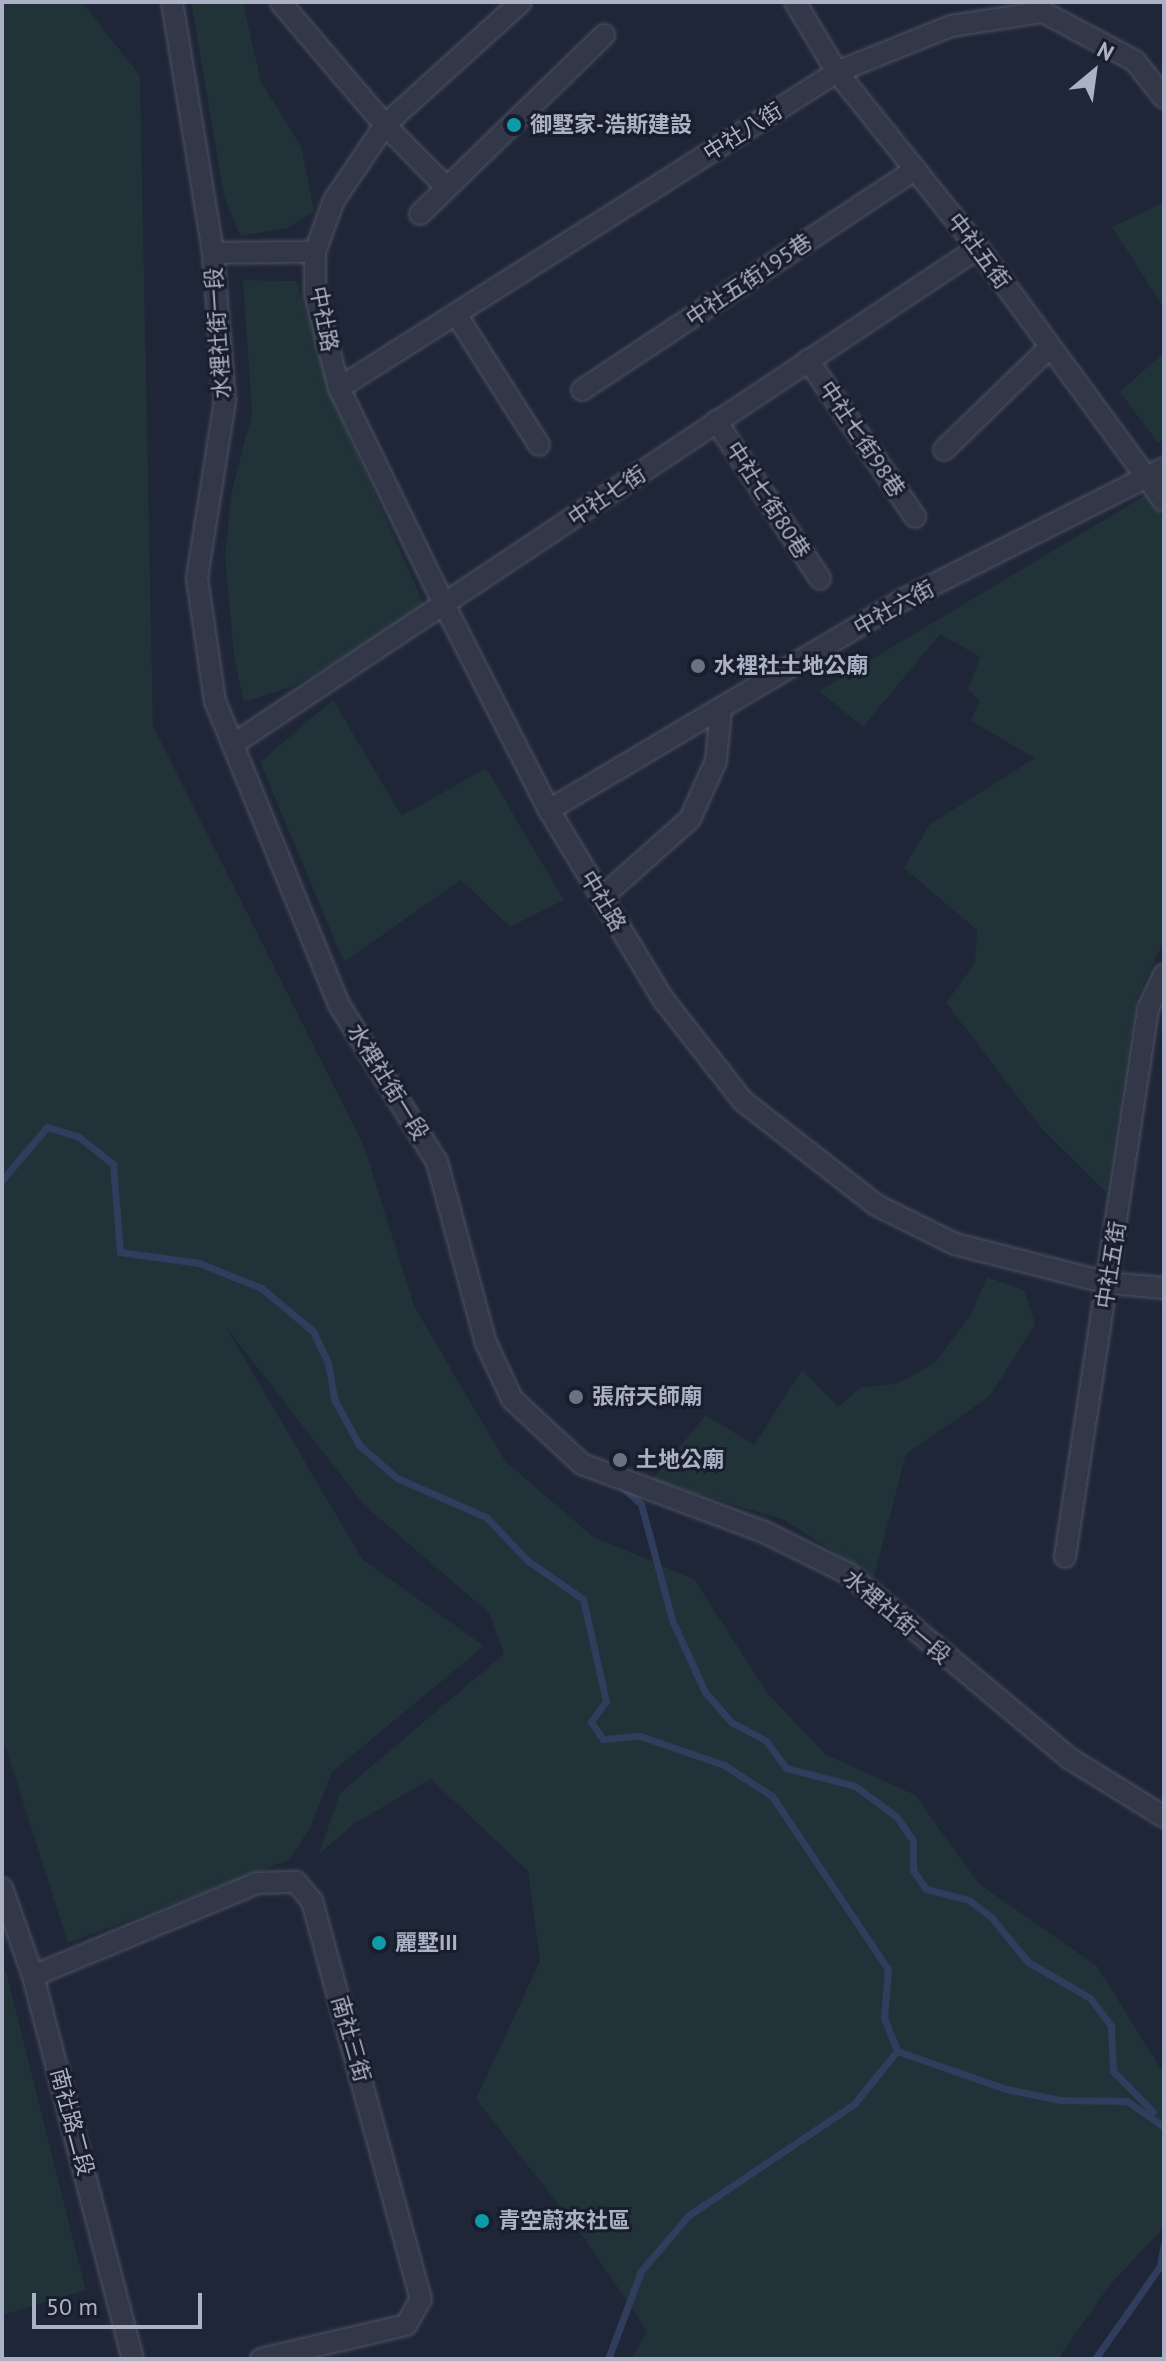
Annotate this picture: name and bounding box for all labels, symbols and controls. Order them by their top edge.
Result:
north arrow [1054,32,1134,112]
text: N [1093,35,1119,67]
street label: 中社八街 [699,97,787,167]
place label: 御墅家-浩斯建設 [530,112,692,138]
marker: 御墅家-浩斯建設 [505,116,523,134]
street label: 中社五街 [942,208,1016,294]
street label: 中社五街195巷 [681,228,817,332]
street label: 水裡社街一段 [200,266,236,400]
street label: 中社路 [305,284,343,354]
street label: 中社七街98巷 [814,376,910,502]
street label: 中社七街80巷 [720,437,816,563]
street label: 中社七街 [563,460,651,532]
street label: 中社六街 [849,575,939,641]
place label: 水裡社土地公廟 [714,653,868,679]
marker: 水裡社土地公廟 [689,657,707,675]
street label: 中社路 [575,866,631,936]
street label: 水裡社街一段 [342,1019,434,1145]
street label: 中社五街 [1091,1219,1131,1311]
place label: 張府天師廟 [592,1384,702,1410]
marker: 張府天師廟 [567,1388,585,1406]
place label: 土地公廟 [636,1447,724,1473]
marker: 土地公廟 [611,1451,629,1469]
street label: 水裡社街一段 [838,1564,956,1670]
place label: 麗墅III [395,1930,458,1956]
marker: 麗墅III [370,1934,388,1952]
street label: 南社三街 [326,1993,376,2085]
street label: 南社路二段 [45,2065,99,2179]
place label: 青空蔚來社區 [498,2208,630,2234]
marker: 青空蔚來社區 [473,2212,491,2230]
scale bar [36,2277,206,2327]
text: 50 m [46,2291,98,2322]

